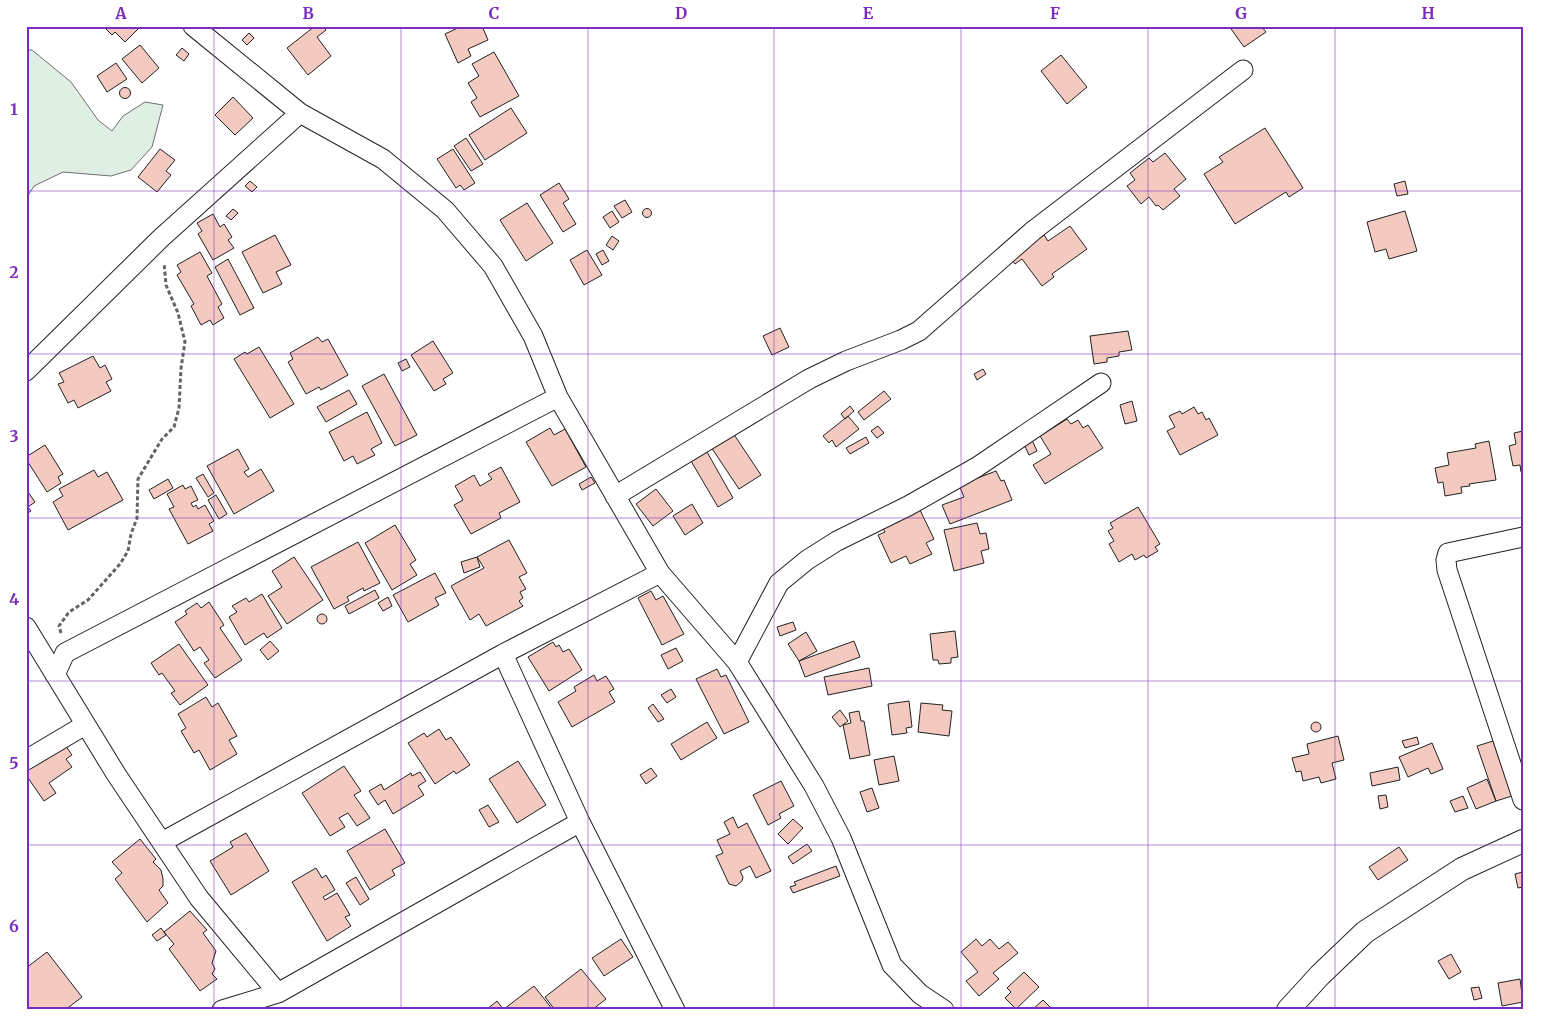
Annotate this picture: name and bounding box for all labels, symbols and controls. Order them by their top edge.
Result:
text: A [114,3,127,23]
text: B [302,3,314,23]
text: C [489,3,499,23]
text: D [675,3,687,23]
text: E [863,3,874,23]
text: F [1050,3,1060,23]
text: G [1235,3,1247,23]
text: H [1421,3,1435,23]
text: 1 [10,99,18,119]
text: 2 [9,262,19,282]
text: 3 [9,426,19,446]
text: 4 [9,589,19,609]
text: 5 [9,753,19,773]
text: 6 [9,916,19,936]

